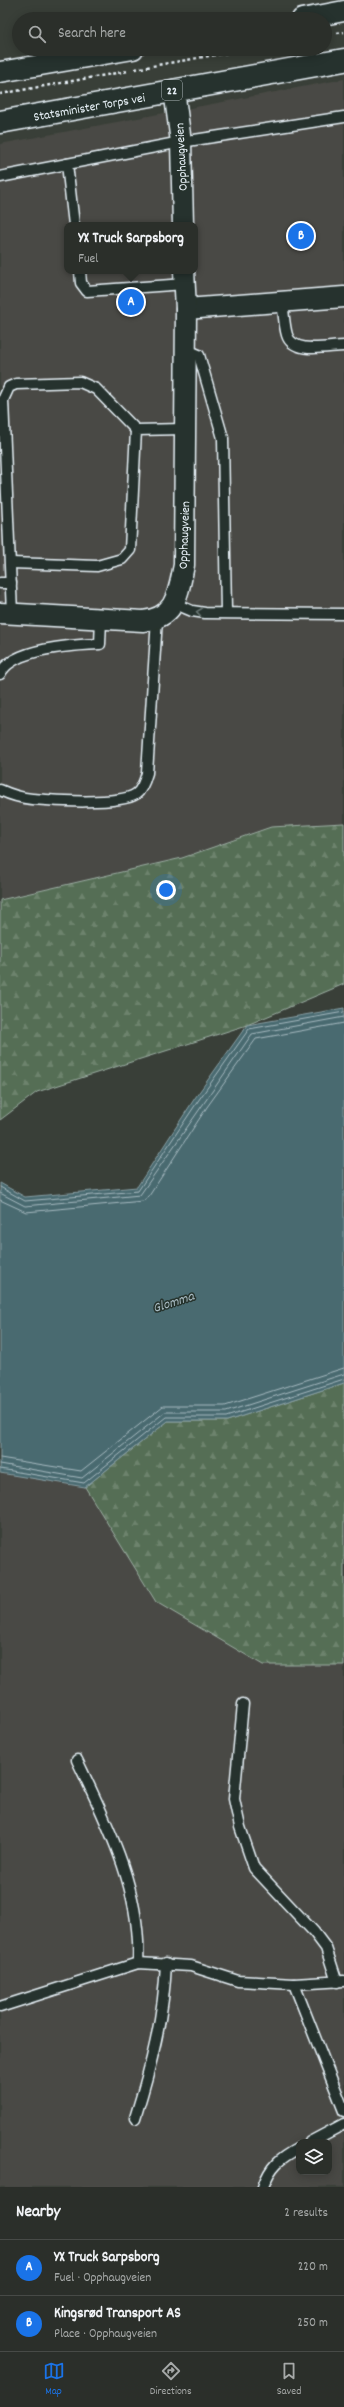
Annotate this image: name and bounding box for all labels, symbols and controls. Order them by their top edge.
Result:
search box [12,12,332,56]
icon: search [26,23,48,45]
text: Search here [58,23,126,45]
road number: 22 [162,80,182,100]
street label: Statsminister Torps vei [32,89,147,128]
street label: Opphaugveien [171,122,194,191]
pin: B [288,221,314,251]
popup [64,222,198,274]
text: YX Truck Sarpsborg [78,228,184,250]
text: Fuel [78,250,98,269]
pin: A [118,287,144,317]
street label: Opphaugveien [175,501,196,569]
one-way arrow [196,608,202,617]
your location [156,880,176,900]
water label: Glomma [150,1286,198,1319]
map controls [296,2139,332,2175]
button: layers [296,2139,332,2175]
text: Nearby [16,2201,60,2225]
text: 2 results [284,2204,328,2223]
text: YX Truck Sarpsborg [54,2247,160,2269]
text: A [25,2258,33,2277]
text: 220 m [298,2258,328,2277]
text: Fuel · Opphaugveien [54,2269,151,2288]
text: Kingsrød Transport AS [54,2303,181,2325]
text: B [26,2314,32,2333]
text: 250 m [297,2314,328,2333]
text: Place · Opphaugveien [54,2325,157,2344]
tab: Map [43,2360,65,2400]
tab: Directions [150,2360,192,2400]
tab: Saved [277,2360,301,2400]

